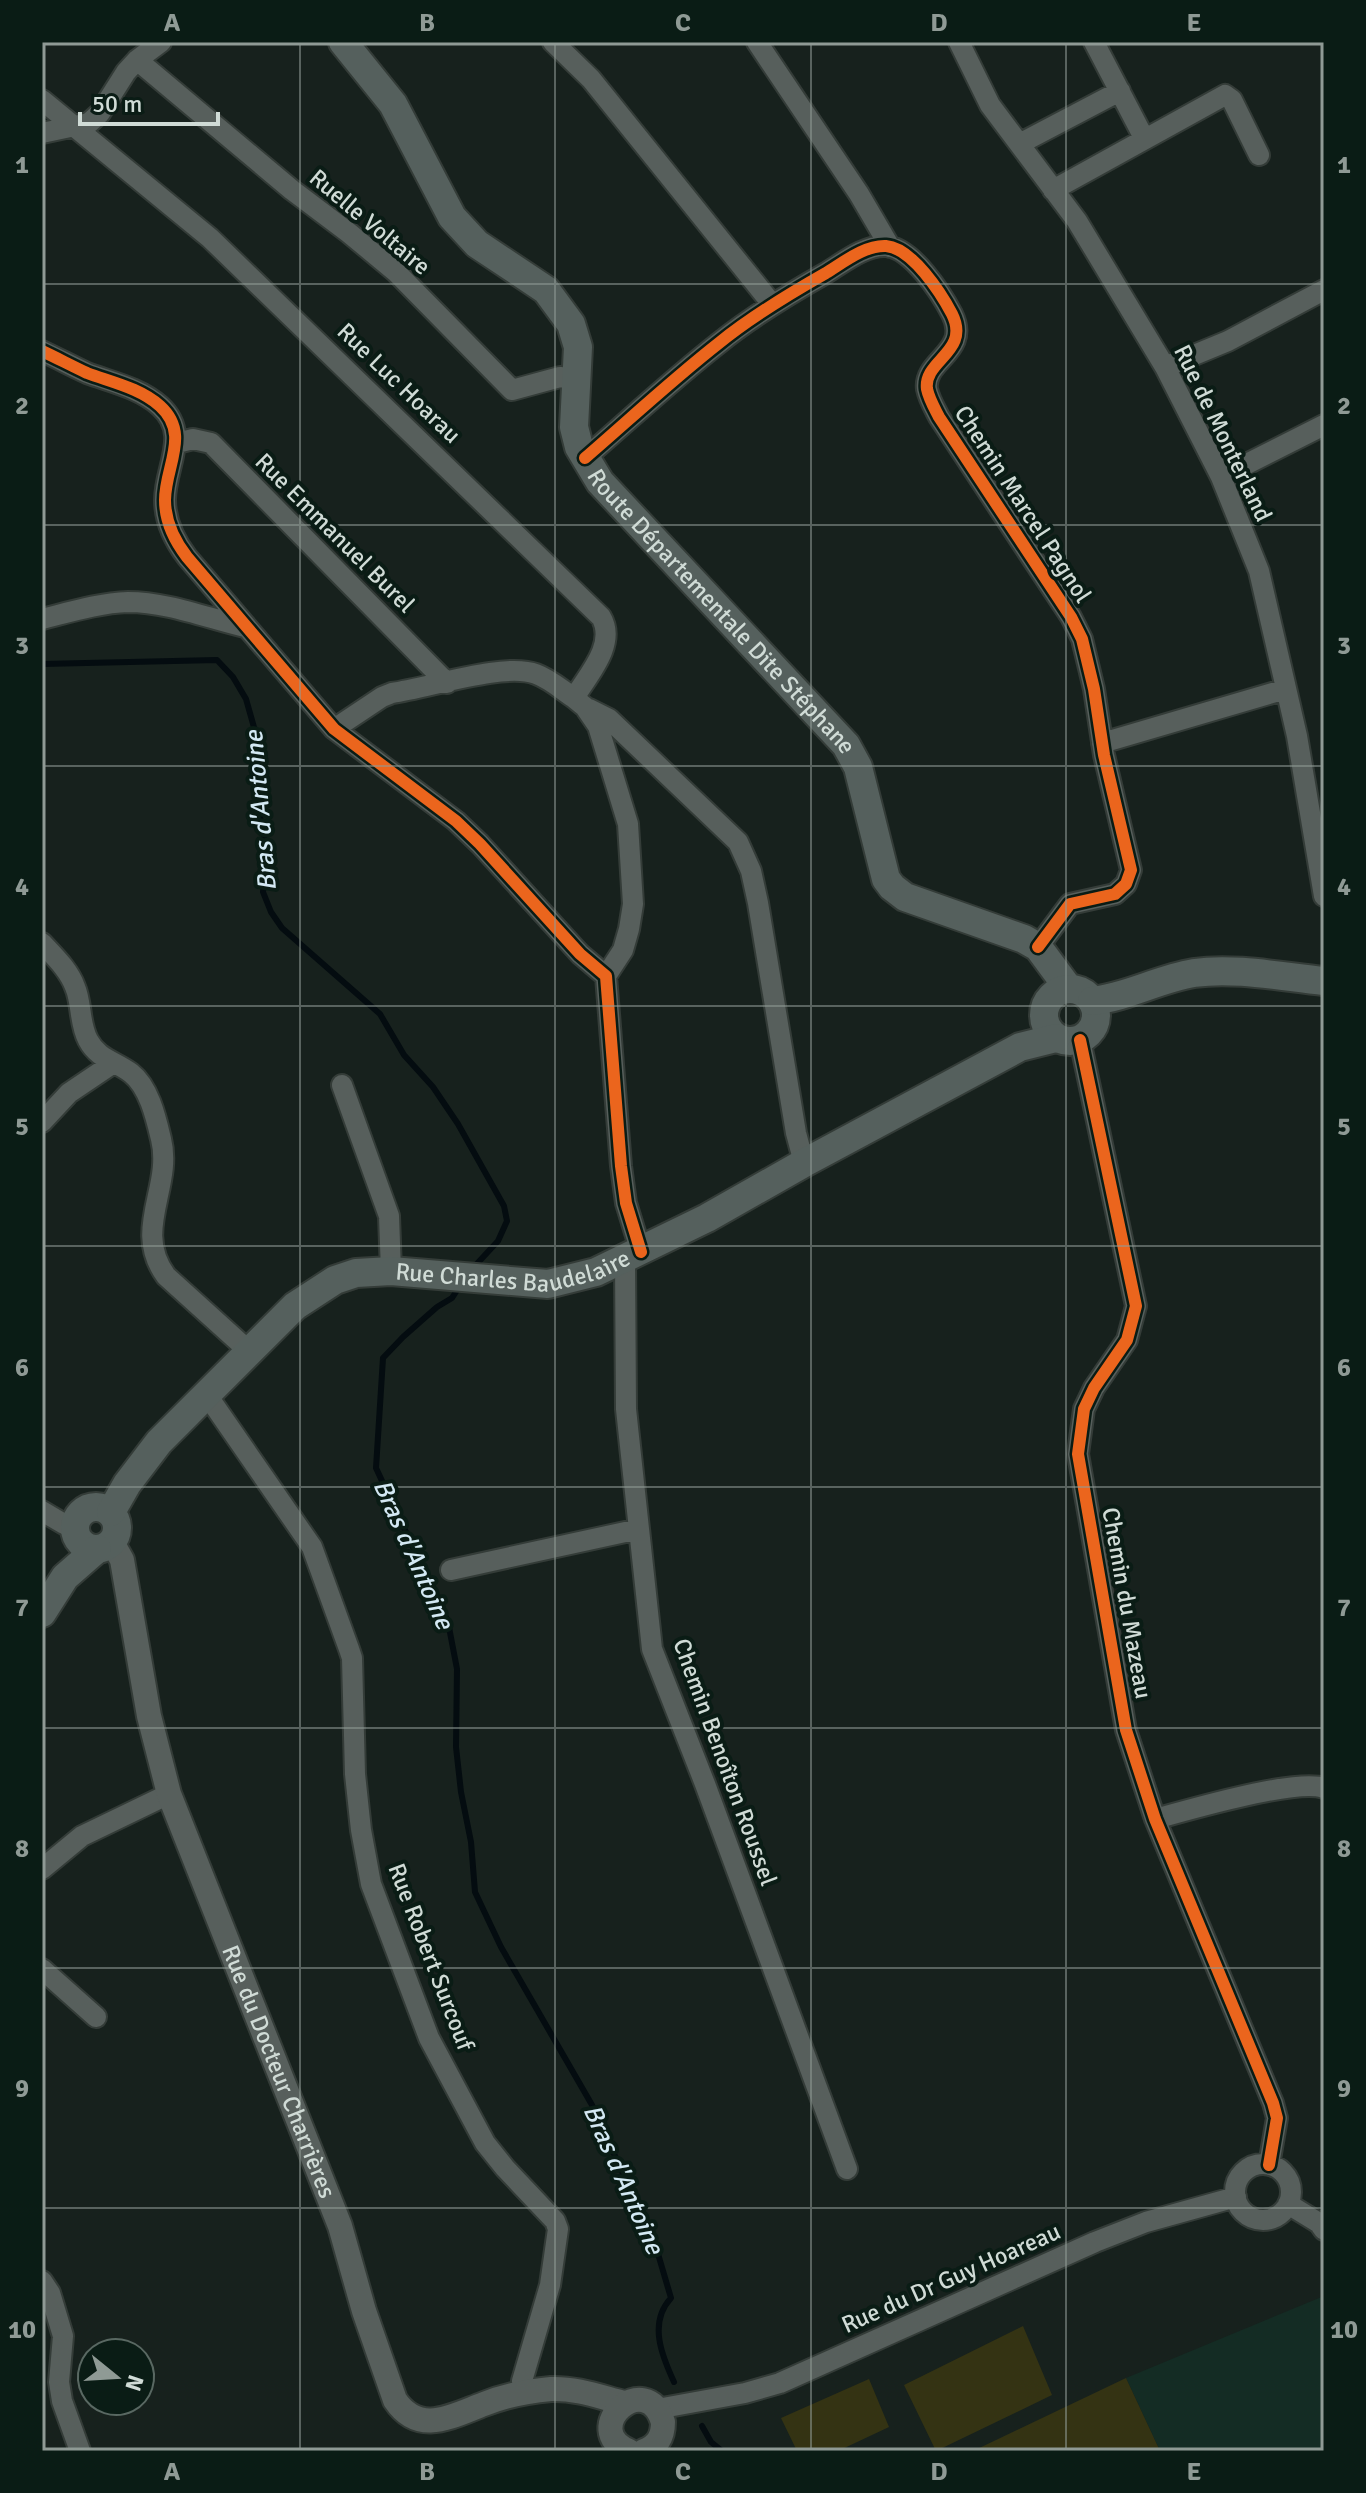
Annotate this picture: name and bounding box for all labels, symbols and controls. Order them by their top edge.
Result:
text: A [164,7,181,39]
text: B [419,7,435,39]
text: C [675,7,691,39]
text: D [930,7,948,39]
text: E [1187,7,1201,39]
scale bar [80,76,218,126]
text: 50 m [92,89,142,119]
text: 1 [15,149,29,181]
text: 1 [1337,149,1351,181]
street label: Ruelle Voltaire [303,163,437,281]
street label: Rue Luc Hoarau [331,316,467,450]
street label: Rue de Monterland [1167,340,1279,526]
text: 2 [15,390,29,422]
text: 2 [1337,390,1351,422]
street label: Chemin Marcel Pagnol [948,400,1098,608]
street label: Rue Emmanuel Burel [249,447,421,619]
street label: Route Départementale Dite Stéphane [581,463,863,759]
text: 3 [15,630,29,662]
text: 3 [1337,630,1351,662]
water label: Bras d'Antoine [238,727,284,892]
text: 4 [15,871,29,903]
text: 4 [1337,871,1351,903]
text: 5 [15,1111,29,1143]
text: 5 [1337,1111,1351,1143]
street label: Rue Charles Baudelaire [394,1243,635,1299]
text: 6 [15,1352,29,1384]
text: 6 [1337,1352,1351,1384]
water label: Bras d'Antoine [366,1474,461,1636]
street label: Chemin du Mazeau [1095,1505,1159,1701]
text: 7 [15,1592,29,1624]
text: 7 [1337,1592,1351,1624]
street label: Chemin Benoîton Roussel [666,1634,784,1890]
text: 8 [15,1833,29,1865]
text: 8 [1337,1833,1351,1865]
street label: Rue Robert Surcouf [381,1859,481,2056]
street label: Rue du Docteur Charrières [215,1941,342,2202]
text: 9 [15,2073,29,2105]
text: 9 [1337,2073,1351,2105]
water label: Bras d'Antoine [576,2099,671,2261]
street label: Rue du Dr Guy Hoareau [837,2216,1065,2340]
text: 10 [8,2314,36,2346]
text: 10 [1330,2314,1358,2346]
north arrow [76,2337,156,2417]
text: N [119,2372,150,2394]
text: A [164,2456,181,2488]
text: B [419,2456,435,2488]
text: C [675,2456,691,2488]
text: D [930,2456,948,2488]
text: E [1187,2456,1201,2488]

